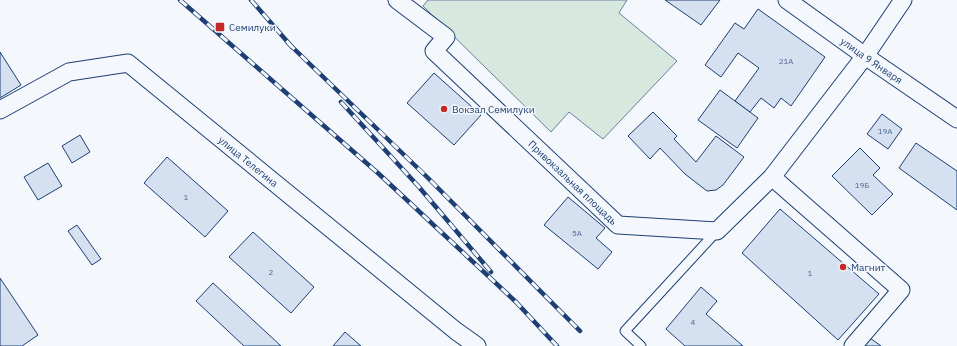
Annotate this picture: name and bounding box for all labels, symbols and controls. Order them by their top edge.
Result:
marker: Семилуки [214,21,226,33]
place label: Семилуки [229,21,276,34]
street label: улица 9 Января [838,34,905,86]
house number: 21А [779,56,793,66]
place label: Вокзал Семилуки [452,103,535,116]
marker: Вокзал Семилуки [439,104,449,114]
house number: 19А [878,126,892,136]
street label: улица Телегина [216,133,281,190]
street label: Привокзальная площадь [526,137,620,227]
house number: 19Б [855,180,869,190]
house number: 1 [184,192,189,202]
house number: 5А [572,228,582,238]
place label: Магнит [851,261,886,274]
marker: Магнит [838,262,848,272]
house number: 2 [269,267,274,277]
house number: 1 [808,268,813,278]
house number: 4 [691,317,696,327]

